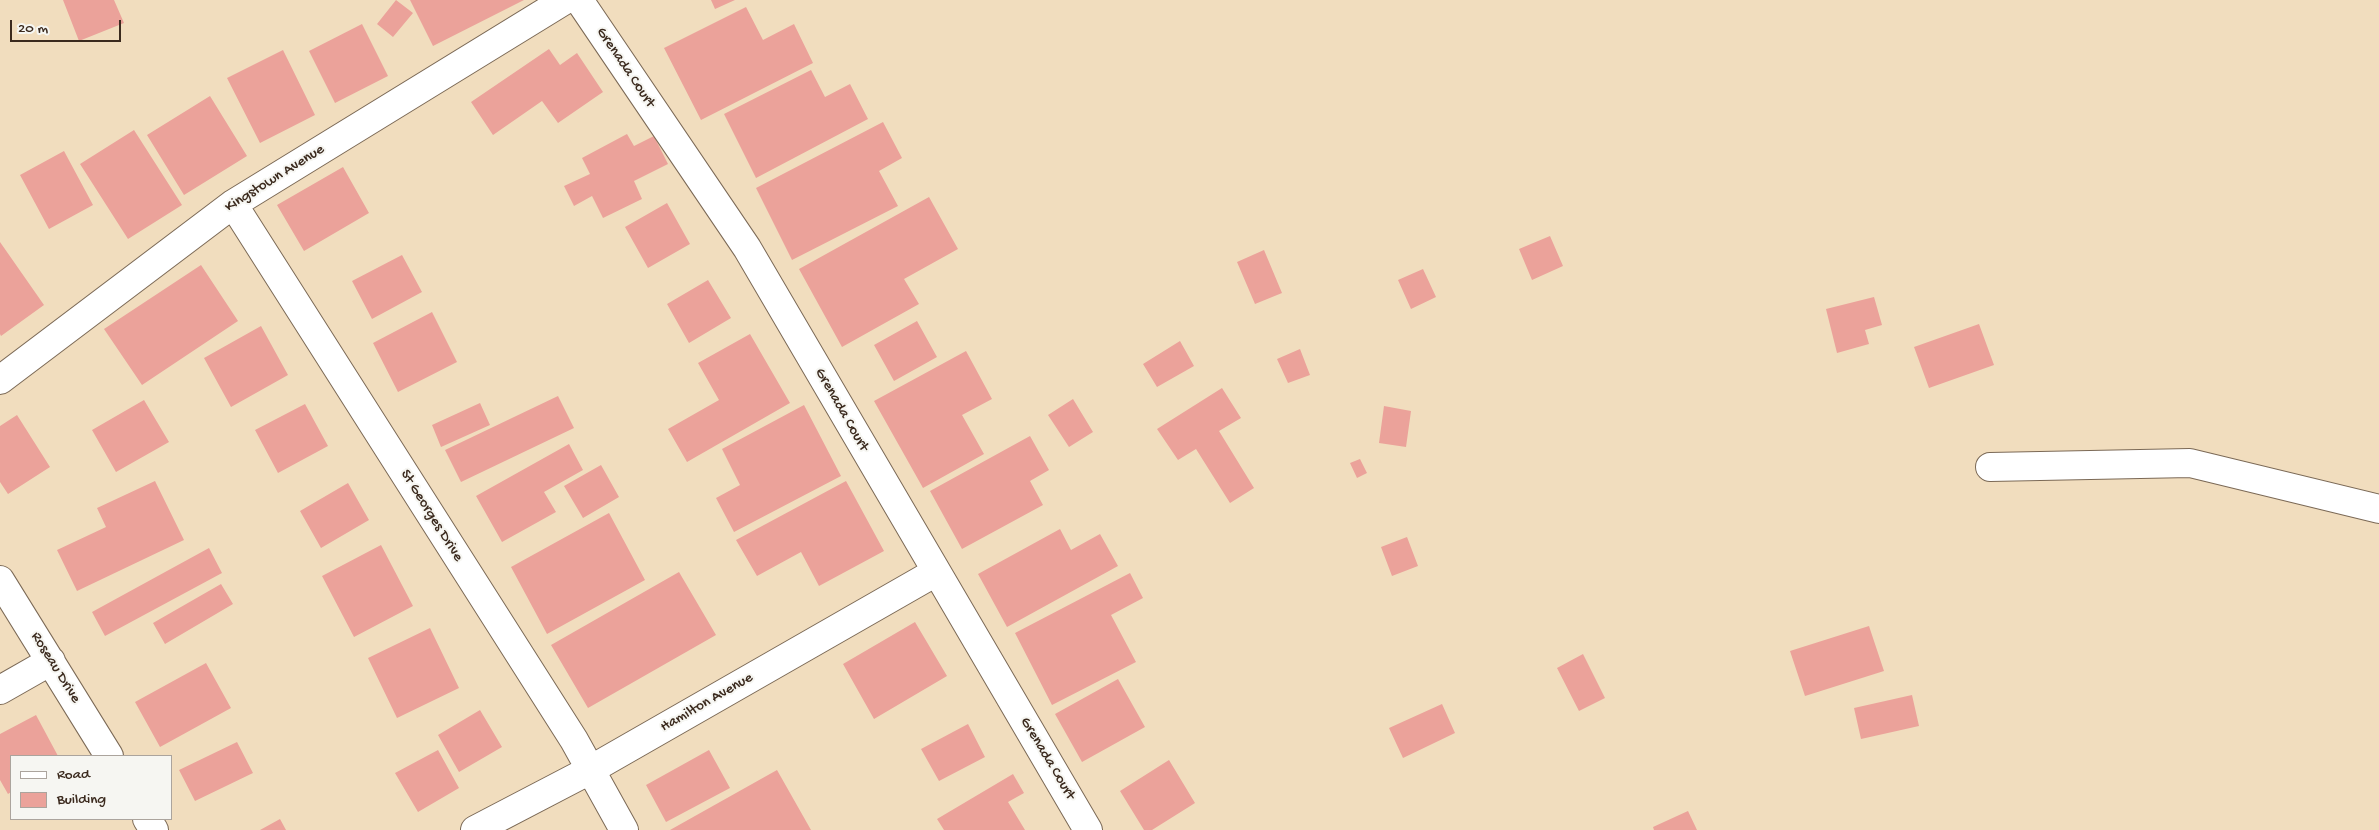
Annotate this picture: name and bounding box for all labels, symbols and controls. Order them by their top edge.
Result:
scale bar [12,10,124,42]
text: 20 m [18,20,48,38]
street label: Grenada Court [592,24,658,112]
street label: Kingstown Avenue [222,141,328,217]
street label: Grenada Court [810,365,872,455]
street label: St Georges Drive [396,467,466,565]
street label: Roseau Drive [26,629,84,707]
street label: Hamilton Avenue [658,669,756,737]
street label: Grenada Court [1015,714,1079,804]
legend [10,755,172,820]
text: Road [57,766,90,784]
text: Building [57,791,106,809]

